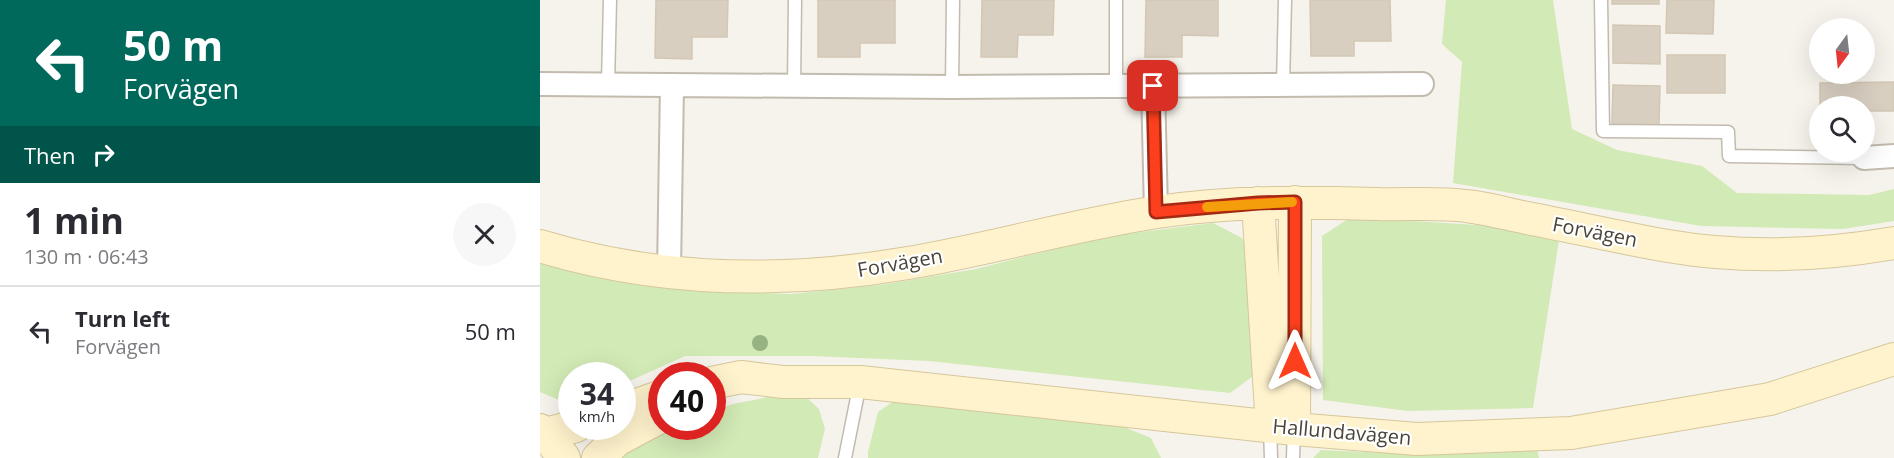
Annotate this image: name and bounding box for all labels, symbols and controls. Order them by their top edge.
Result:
text: 50 m [123,16,223,73]
north arrow [1809,18,1875,84]
map controls [1809,18,1875,162]
icon: left [24,24,102,102]
pin [1127,60,1178,111]
icon: arrive [1136,69,1169,102]
text: Forvägen [123,70,239,107]
button: search [1809,96,1875,162]
icon: right [87,138,120,171]
text: Then [24,140,75,170]
text: 1 min [24,196,124,245]
button: close [453,203,516,266]
street label: Forvägen [1550,210,1640,253]
street label: Forvägen [855,242,945,283]
text: 130 m · 06:43 [24,243,149,270]
text: Turn left [75,303,170,333]
icon: left [24,315,57,348]
text: 50 m [465,316,516,346]
position arrow [1263,329,1327,393]
text: Forvägen [75,333,161,360]
speed limit sign: 40 [648,362,726,440]
text: 34 [580,373,614,414]
text: km/h [579,406,615,426]
street label: Hallundavägen [1271,412,1413,451]

